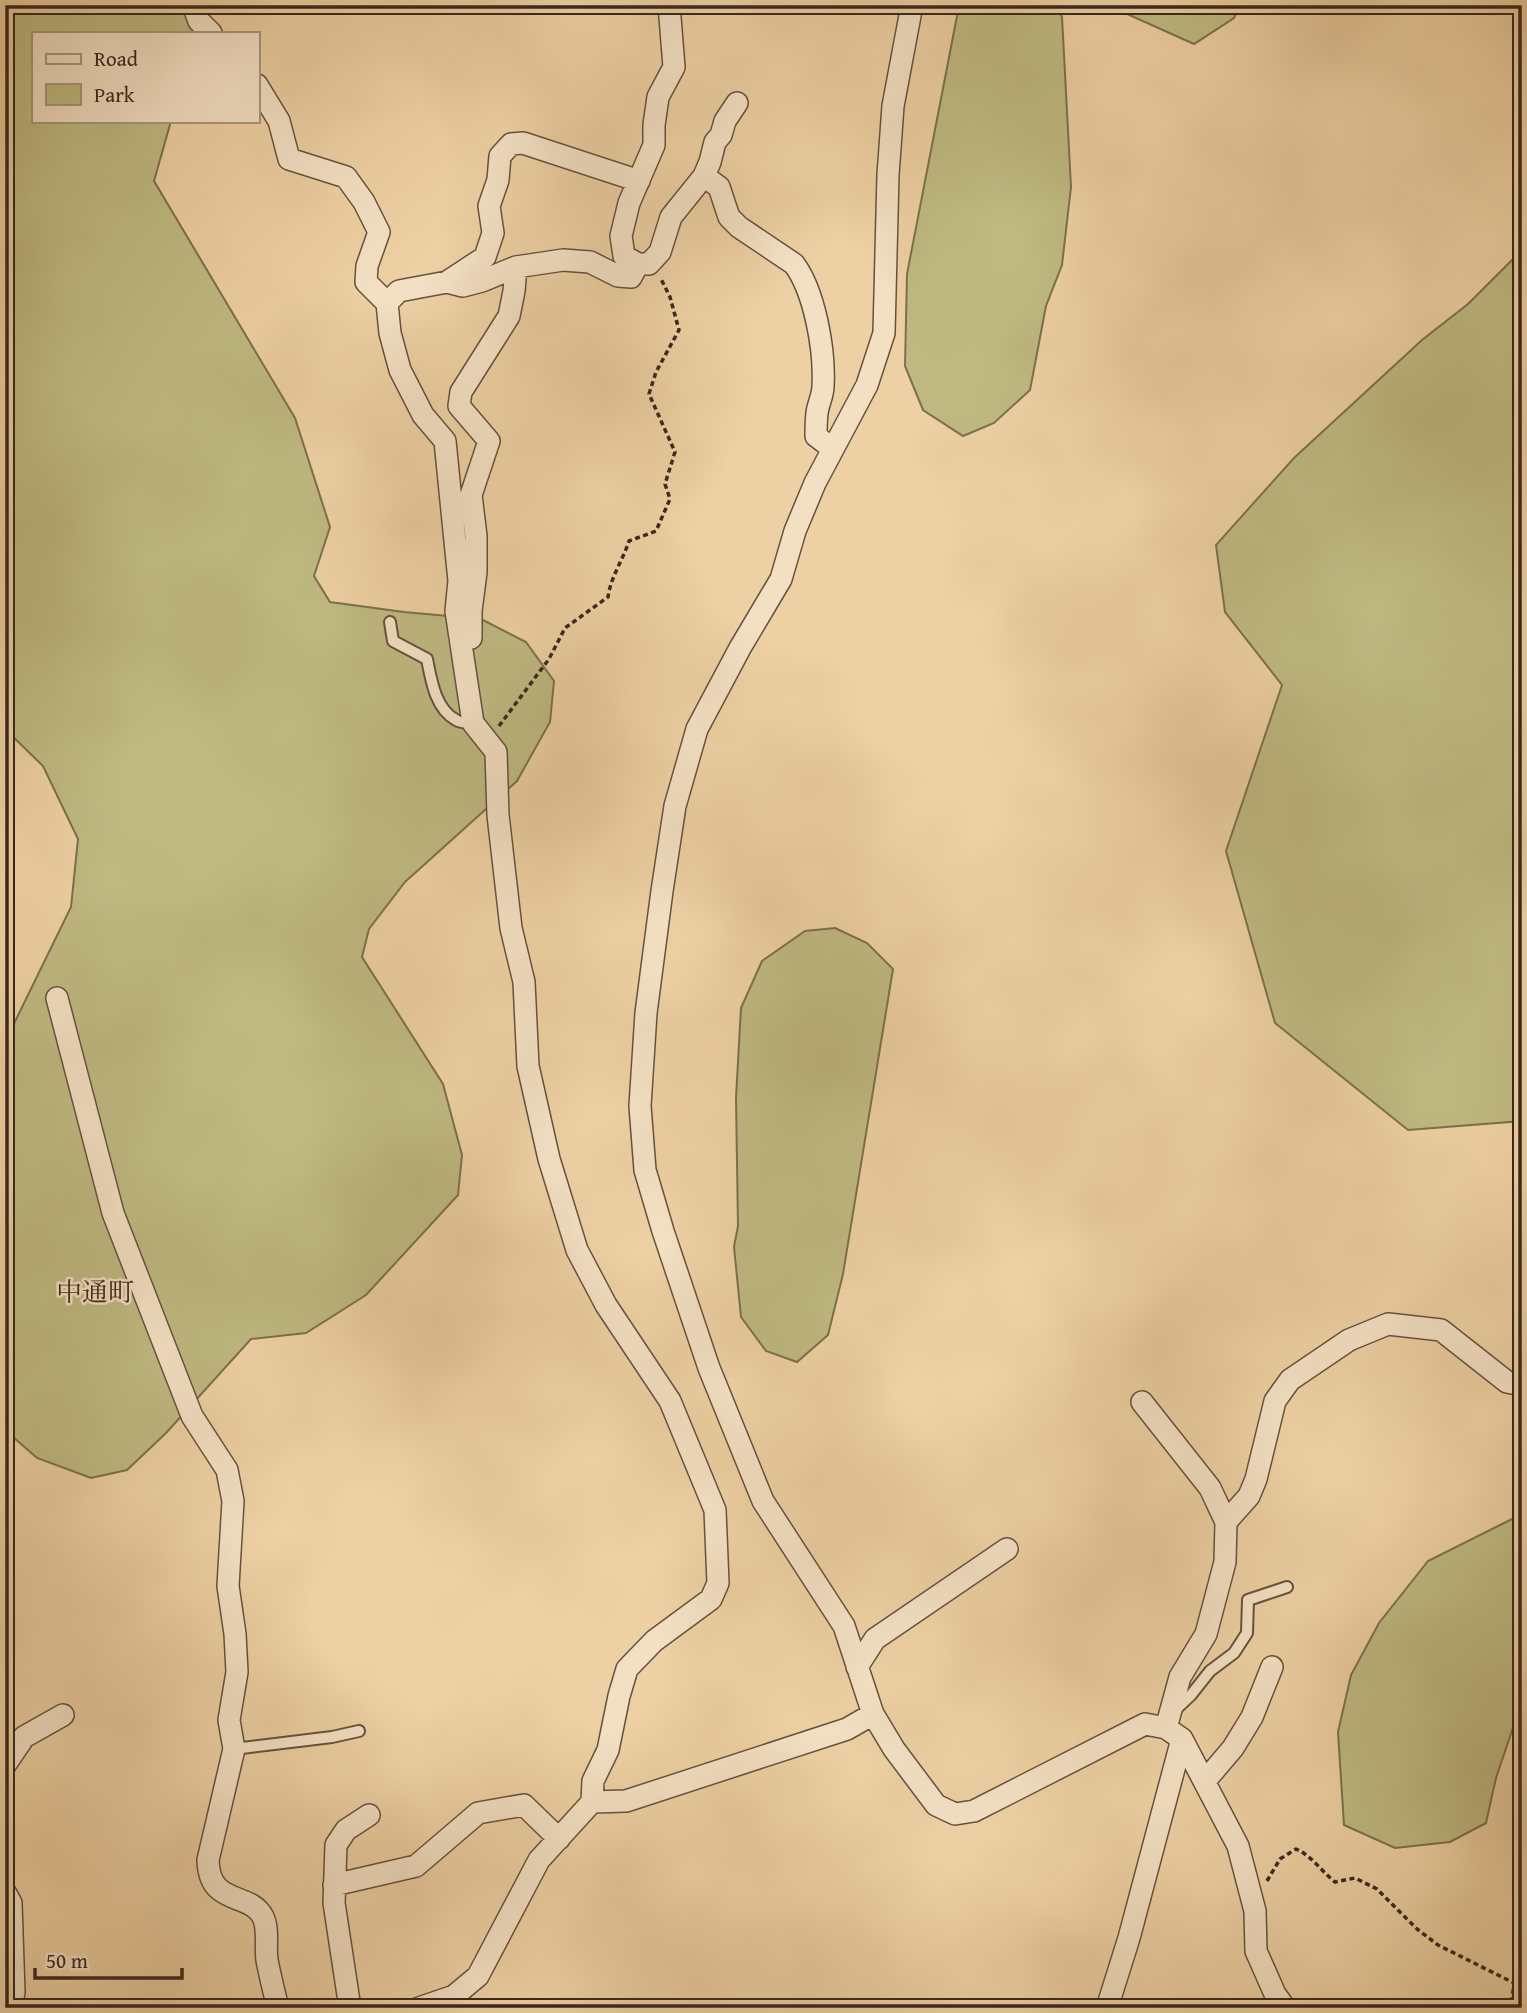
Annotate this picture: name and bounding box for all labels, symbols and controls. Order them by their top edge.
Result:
legend [32,32,259,122]
text: Road [94,43,139,74]
text: Park [94,79,135,110]
district label: 中通町 [56,1272,134,1311]
scale bar [35,1936,182,1980]
text: 50 m [46,1945,88,1976]

